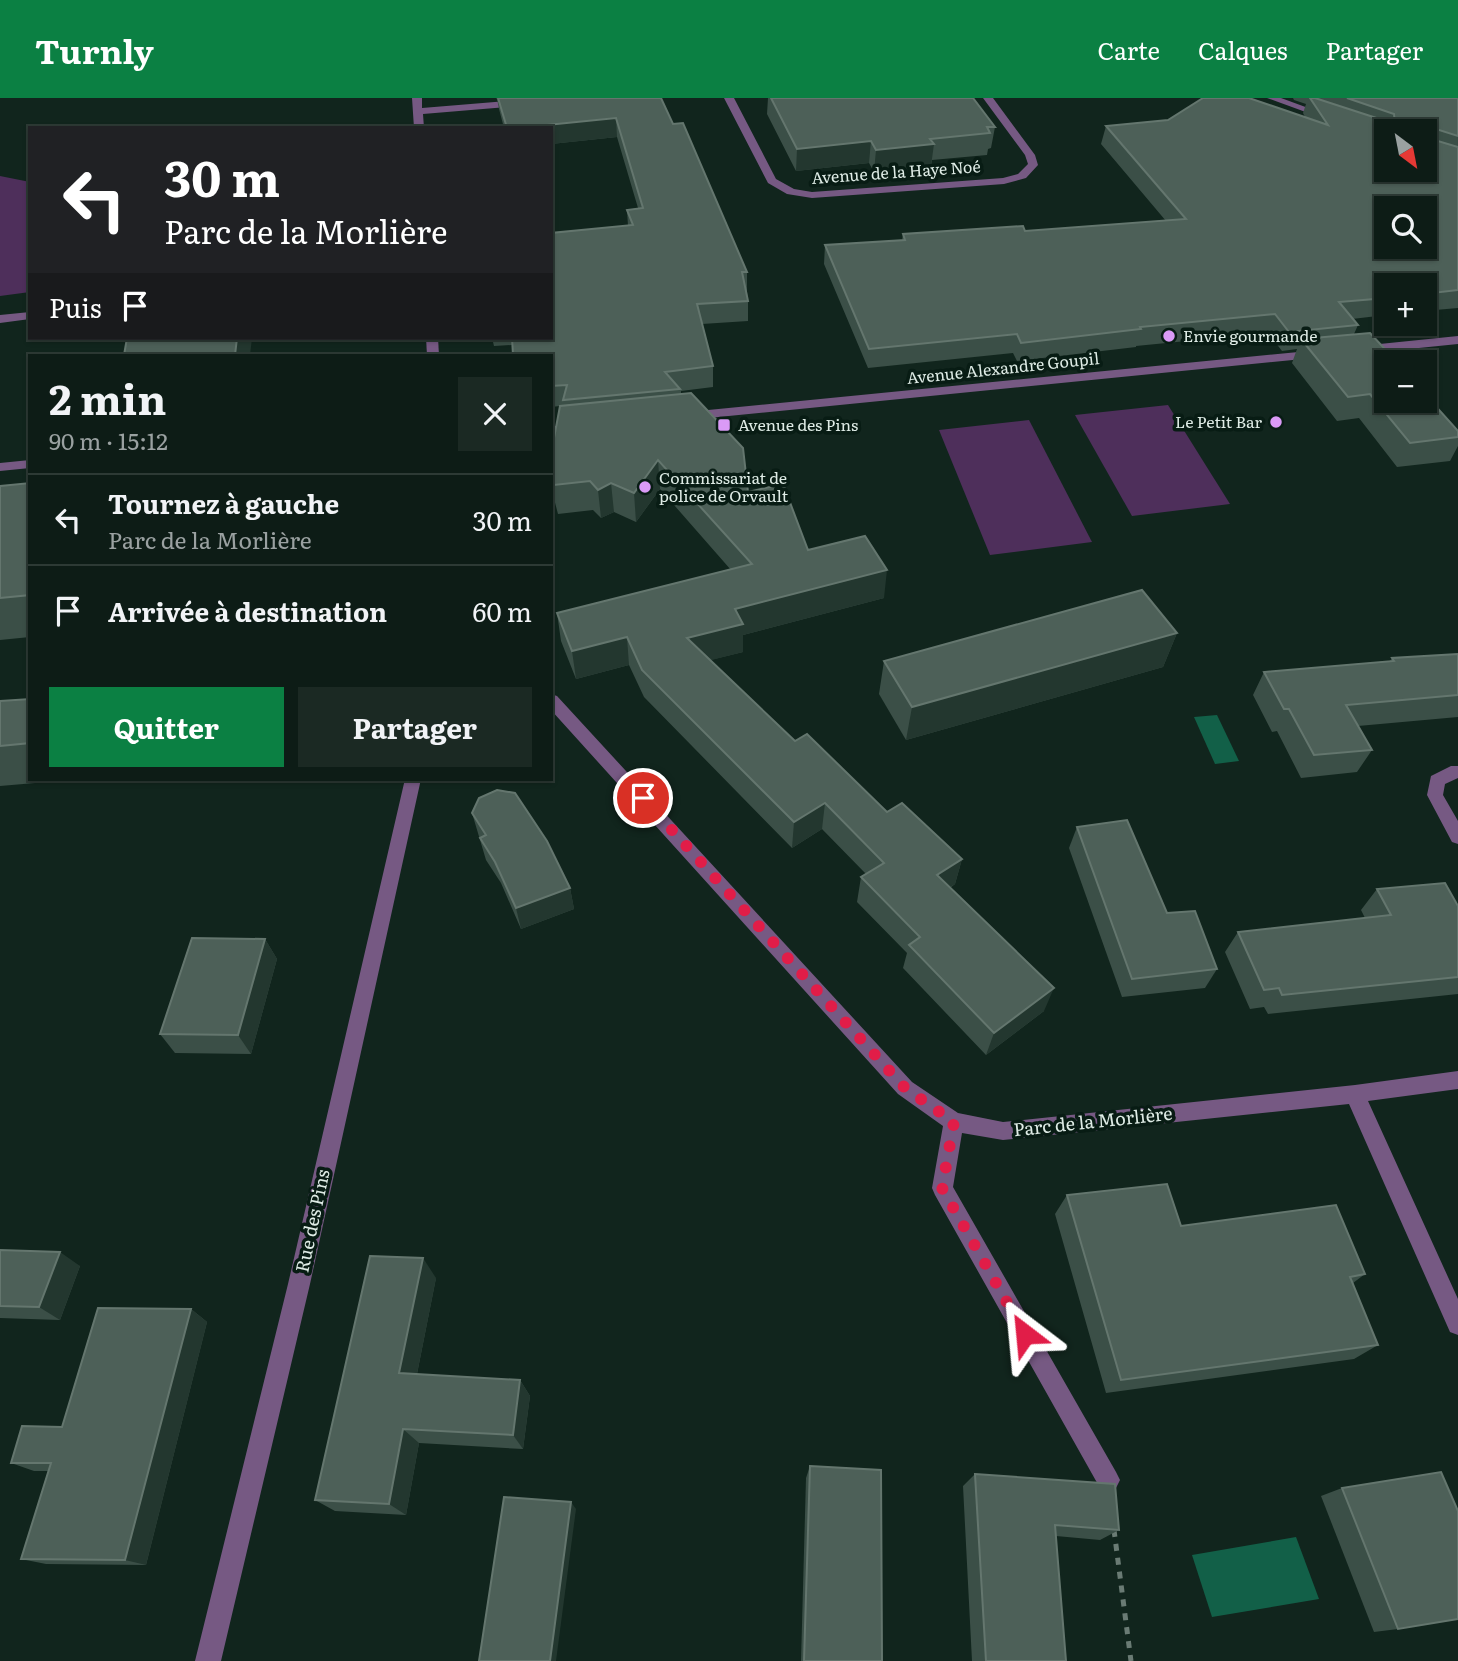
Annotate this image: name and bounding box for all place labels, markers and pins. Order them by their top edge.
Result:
place label: Envie gourmande [1183,323,1317,347]
marker: Envie gourmande [1161,328,1177,344]
place label: Le Petit Bar [1175,409,1262,433]
place label: Avenue des Pins [738,412,858,436]
marker: Le Petit Bar [1268,414,1284,430]
marker: Avenue des Pins [716,417,732,433]
place label: Commissariat de police de Orvault [659,465,789,507]
marker: Commissariat de police de Orvault [637,479,653,495]
pin [613,768,673,828]

